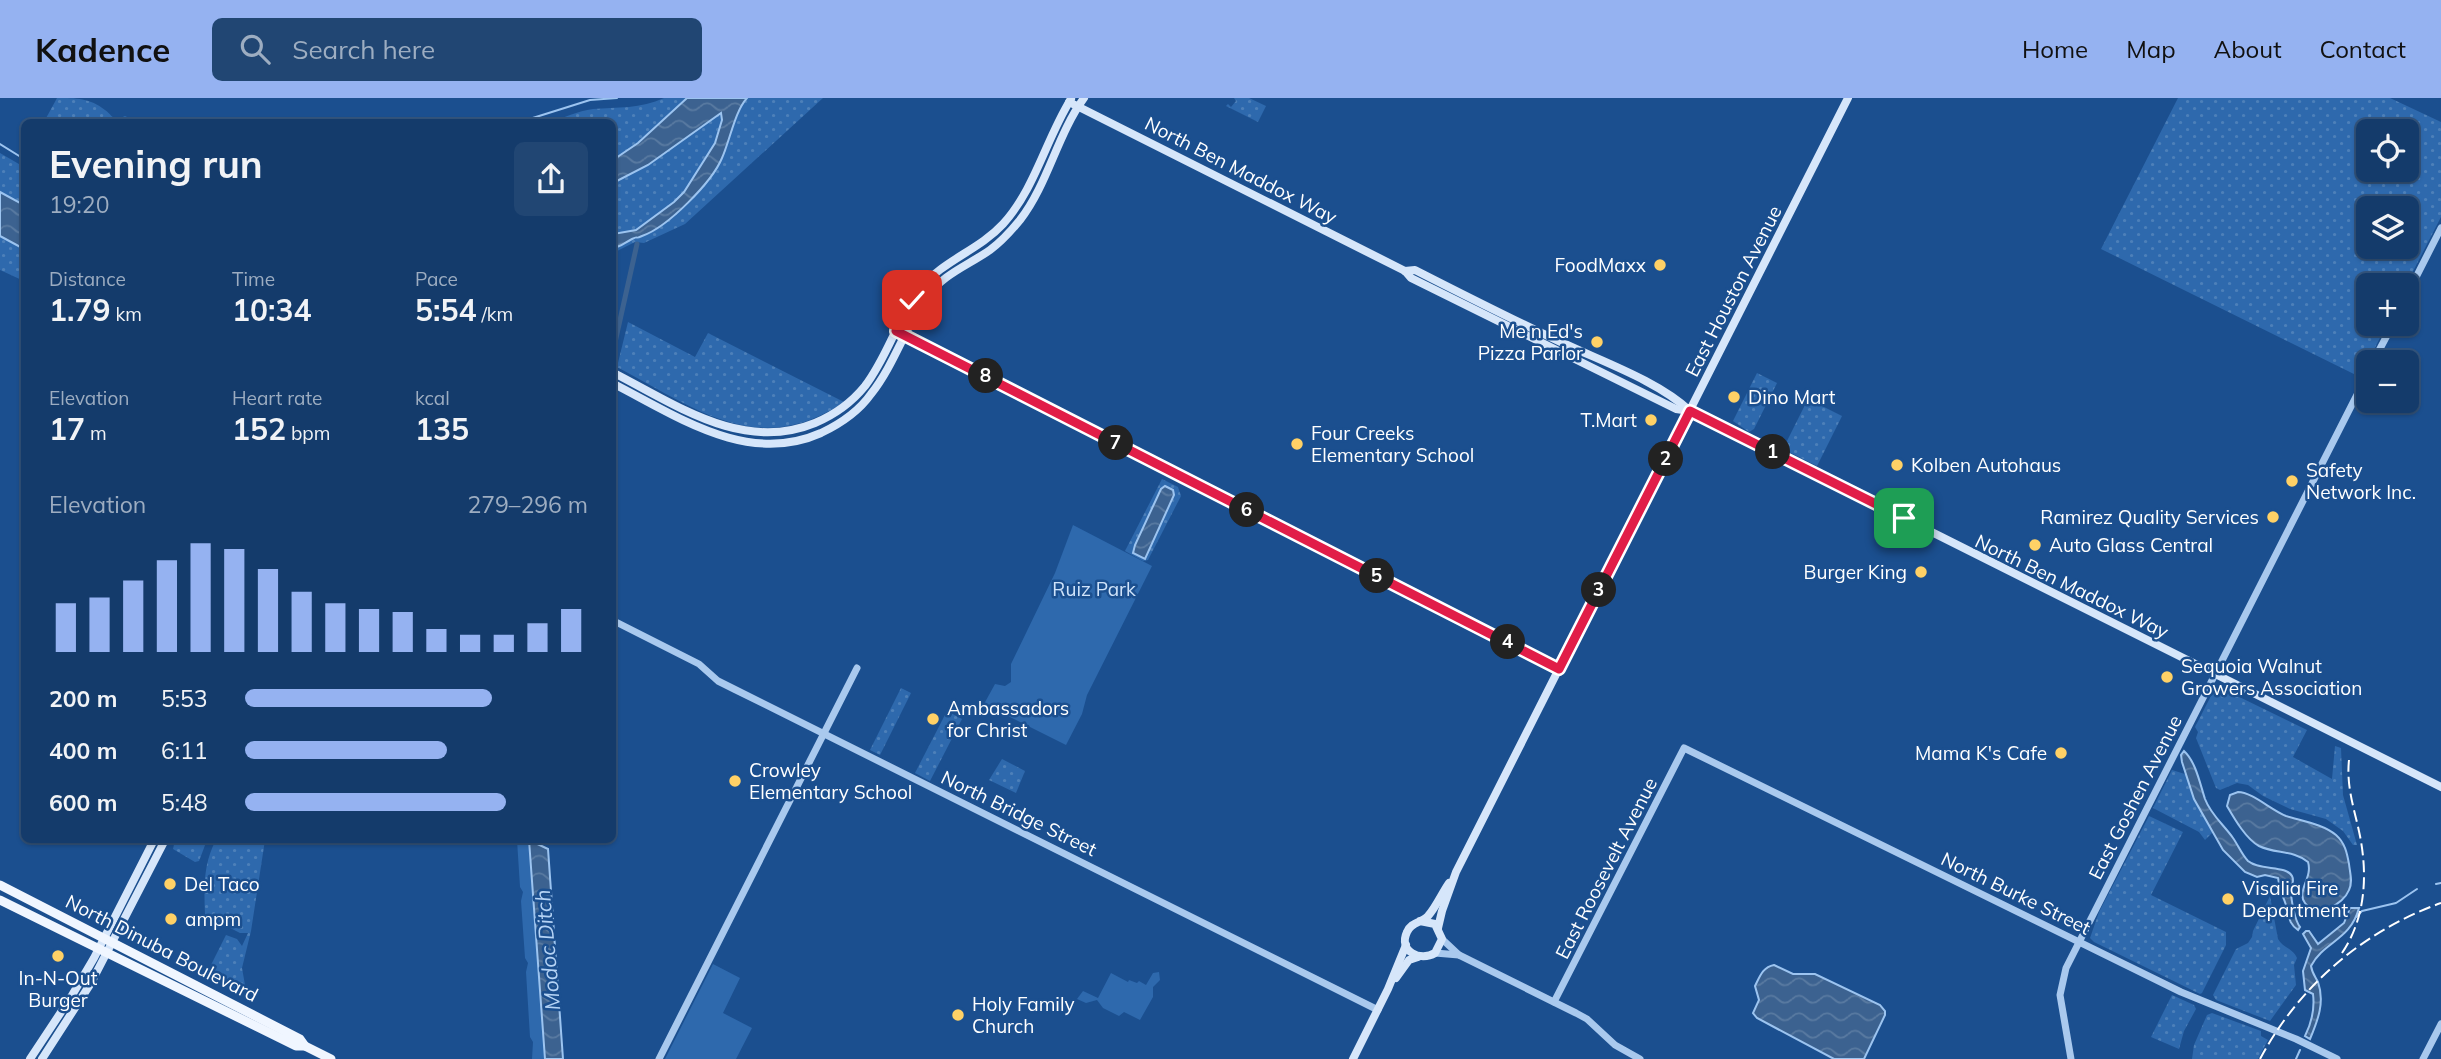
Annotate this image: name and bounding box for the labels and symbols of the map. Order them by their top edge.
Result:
street label: North Ben Maddox Way [1141,111,1341,229]
street label: East Houston Avenue [1679,201,1787,381]
place label: FoodMaxx [1555,253,1646,277]
marker: FoodMaxx [1652,257,1668,273]
pin [882,270,942,330]
place label: Me n Ed's Pizza Parlor [1478,319,1583,365]
marker: Me n Ed's Pizza Parlor [1589,334,1605,350]
pin: 8 [968,358,1004,394]
place label: Dino Mart [1748,385,1836,409]
marker: Dino Mart [1726,389,1742,405]
place label: T.Mart [1581,408,1637,432]
marker: T.Mart [1643,412,1659,428]
place label: Four Creeks Elementary School [1311,421,1474,467]
pin: 7 [1098,426,1134,460]
pin: 1 [1756,434,1790,470]
marker: Four Creeks Elementary School [1289,436,1305,452]
pin: 2 [1648,442,1684,476]
place label: Kolben Autohaus [1911,453,2061,477]
marker: Kolben Autohaus [1889,457,1905,473]
place label: Safety Network Inc. [2306,458,2416,504]
marker: Safety Network Inc. [2284,473,2300,489]
pin [1874,488,1934,548]
pin: 6 [1230,492,1264,528]
place label: Ramirez Quality Services [2040,505,2259,529]
marker: Ramirez Quality Services [2265,509,2281,525]
street label: North Ben Maddox Way [1971,529,2173,643]
place label: Auto Glass Central [2049,533,2213,557]
marker: Auto Glass Central [2027,537,2043,553]
pin: 5 [1360,559,1394,594]
place label: Burger King [1804,560,1907,584]
marker: Burger King [1913,564,1929,580]
pin: 3 [1582,573,1616,608]
park label: Ruiz Park [1052,577,1136,601]
pin: 4 [1490,624,1526,660]
place label: Sequoia Walnut Growers Association [2181,654,2362,700]
marker: Sequoia Walnut Growers Association [2159,669,2175,685]
place label: Ambassadors for Christ [947,696,1069,742]
marker: Ambassadors for Christ [925,711,941,727]
street label: East Goshen Avenue [2083,711,2187,883]
place label: Mama K's Cafe [1915,741,2047,765]
marker: Mama K's Cafe [2053,745,2069,761]
place label: Crowley Elementary School [749,758,912,804]
street label: North Bridge Street [937,765,1101,861]
marker: Crowley Elementary School [727,773,743,789]
street label: East Roosevelt Avenue [1550,773,1662,963]
street label: North Burke Street [1937,846,2095,940]
place label: Del Taco [184,872,260,896]
marker: Del Taco [162,876,178,892]
place label: Visalia Fire Department [2242,876,2349,922]
street label: North Dinuba Boulevard [62,889,262,1007]
water label: Modoc Ditch [529,889,565,1012]
marker: Visalia Fire Department [2220,891,2236,907]
place label: ampm [185,907,241,931]
marker: ampm [163,911,179,927]
marker: In-N-Out Burger [50,948,66,964]
place label: In-N-Out Burger [19,966,98,1012]
place label: Holy Family Church [972,992,1075,1038]
marker: Holy Family Church [950,1007,966,1023]

